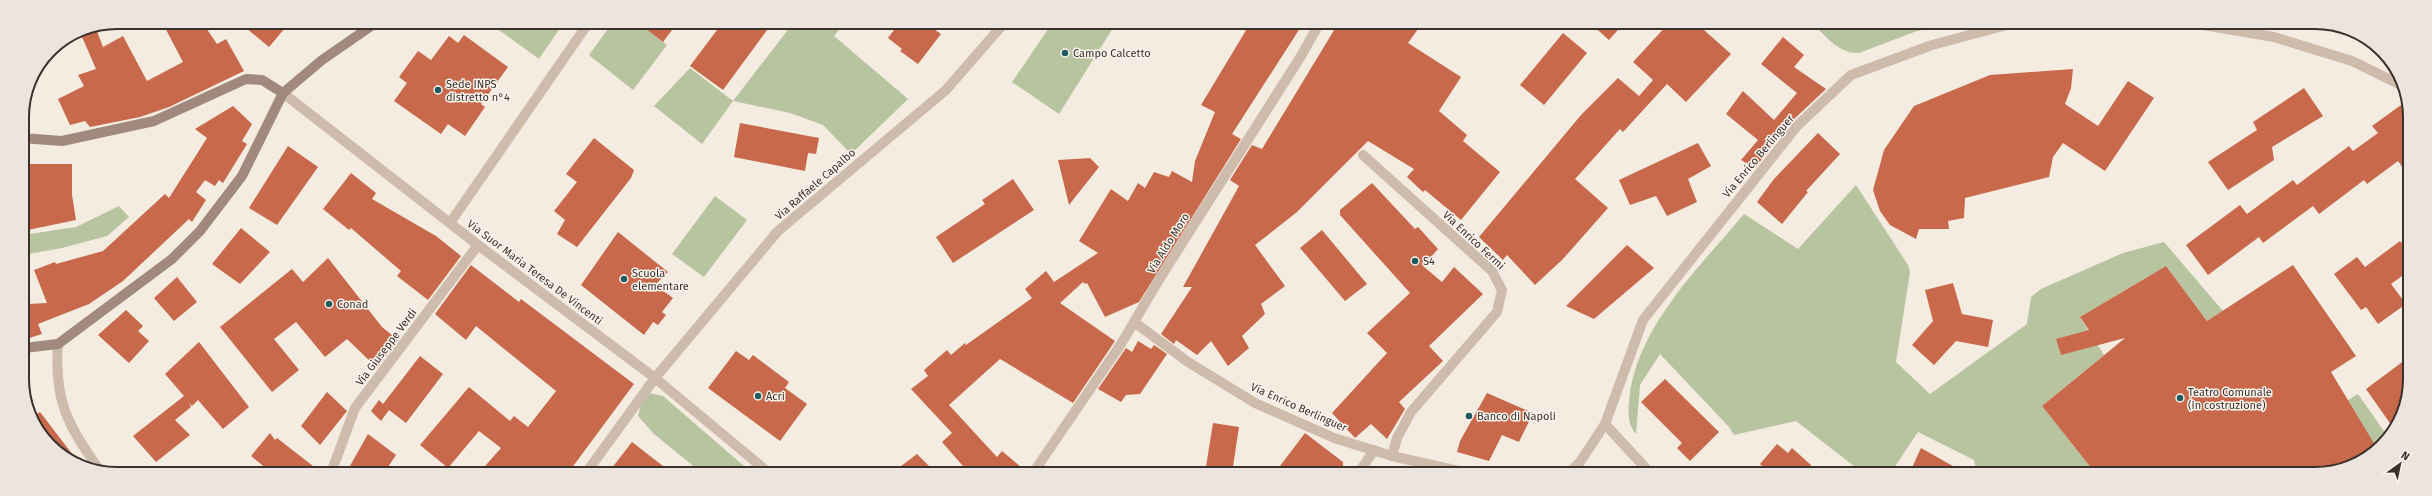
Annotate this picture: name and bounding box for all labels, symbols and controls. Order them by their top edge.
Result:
place label: Campo Calcetto [1073,47,1151,60]
marker: Campo Calcetto [1060,48,1070,58]
place label: Sede INPS distretto n°4 [446,78,510,104]
marker: Sede INPS distretto n°4 [433,85,443,95]
street label: Via Enrico Berlinguer [1720,112,1797,200]
street label: Via Raffaele Capalbo [772,146,858,223]
street label: Via Enrico Fermi [1440,208,1507,272]
street label: Via Aldo Moro [1145,211,1192,276]
street label: Via Suor Maria Teresa De Vincenti [464,217,605,328]
place label: S4 [1423,255,1435,268]
marker: S4 [1410,256,1420,266]
place label: Scuola elementare [632,267,689,293]
marker: Scuola elementare [619,274,629,284]
place label: Conad [337,298,368,311]
marker: Conad [324,299,334,309]
street label: Via Giuseppe Verdi [353,306,420,388]
street label: Via Enrico Berlinguer [1249,380,1350,435]
place label: Teatro Comunale (in costruzione) [2188,386,2272,412]
place label: Acri [766,390,785,403]
marker: Acri [753,391,763,401]
marker: Teatro Comunale (in costruzione) [2175,393,2185,403]
place label: Banco di Napoli [1477,410,1556,423]
marker: Banco di Napoli [1464,411,1474,421]
north arrow [2380,444,2420,484]
text: N [2399,449,2412,463]

